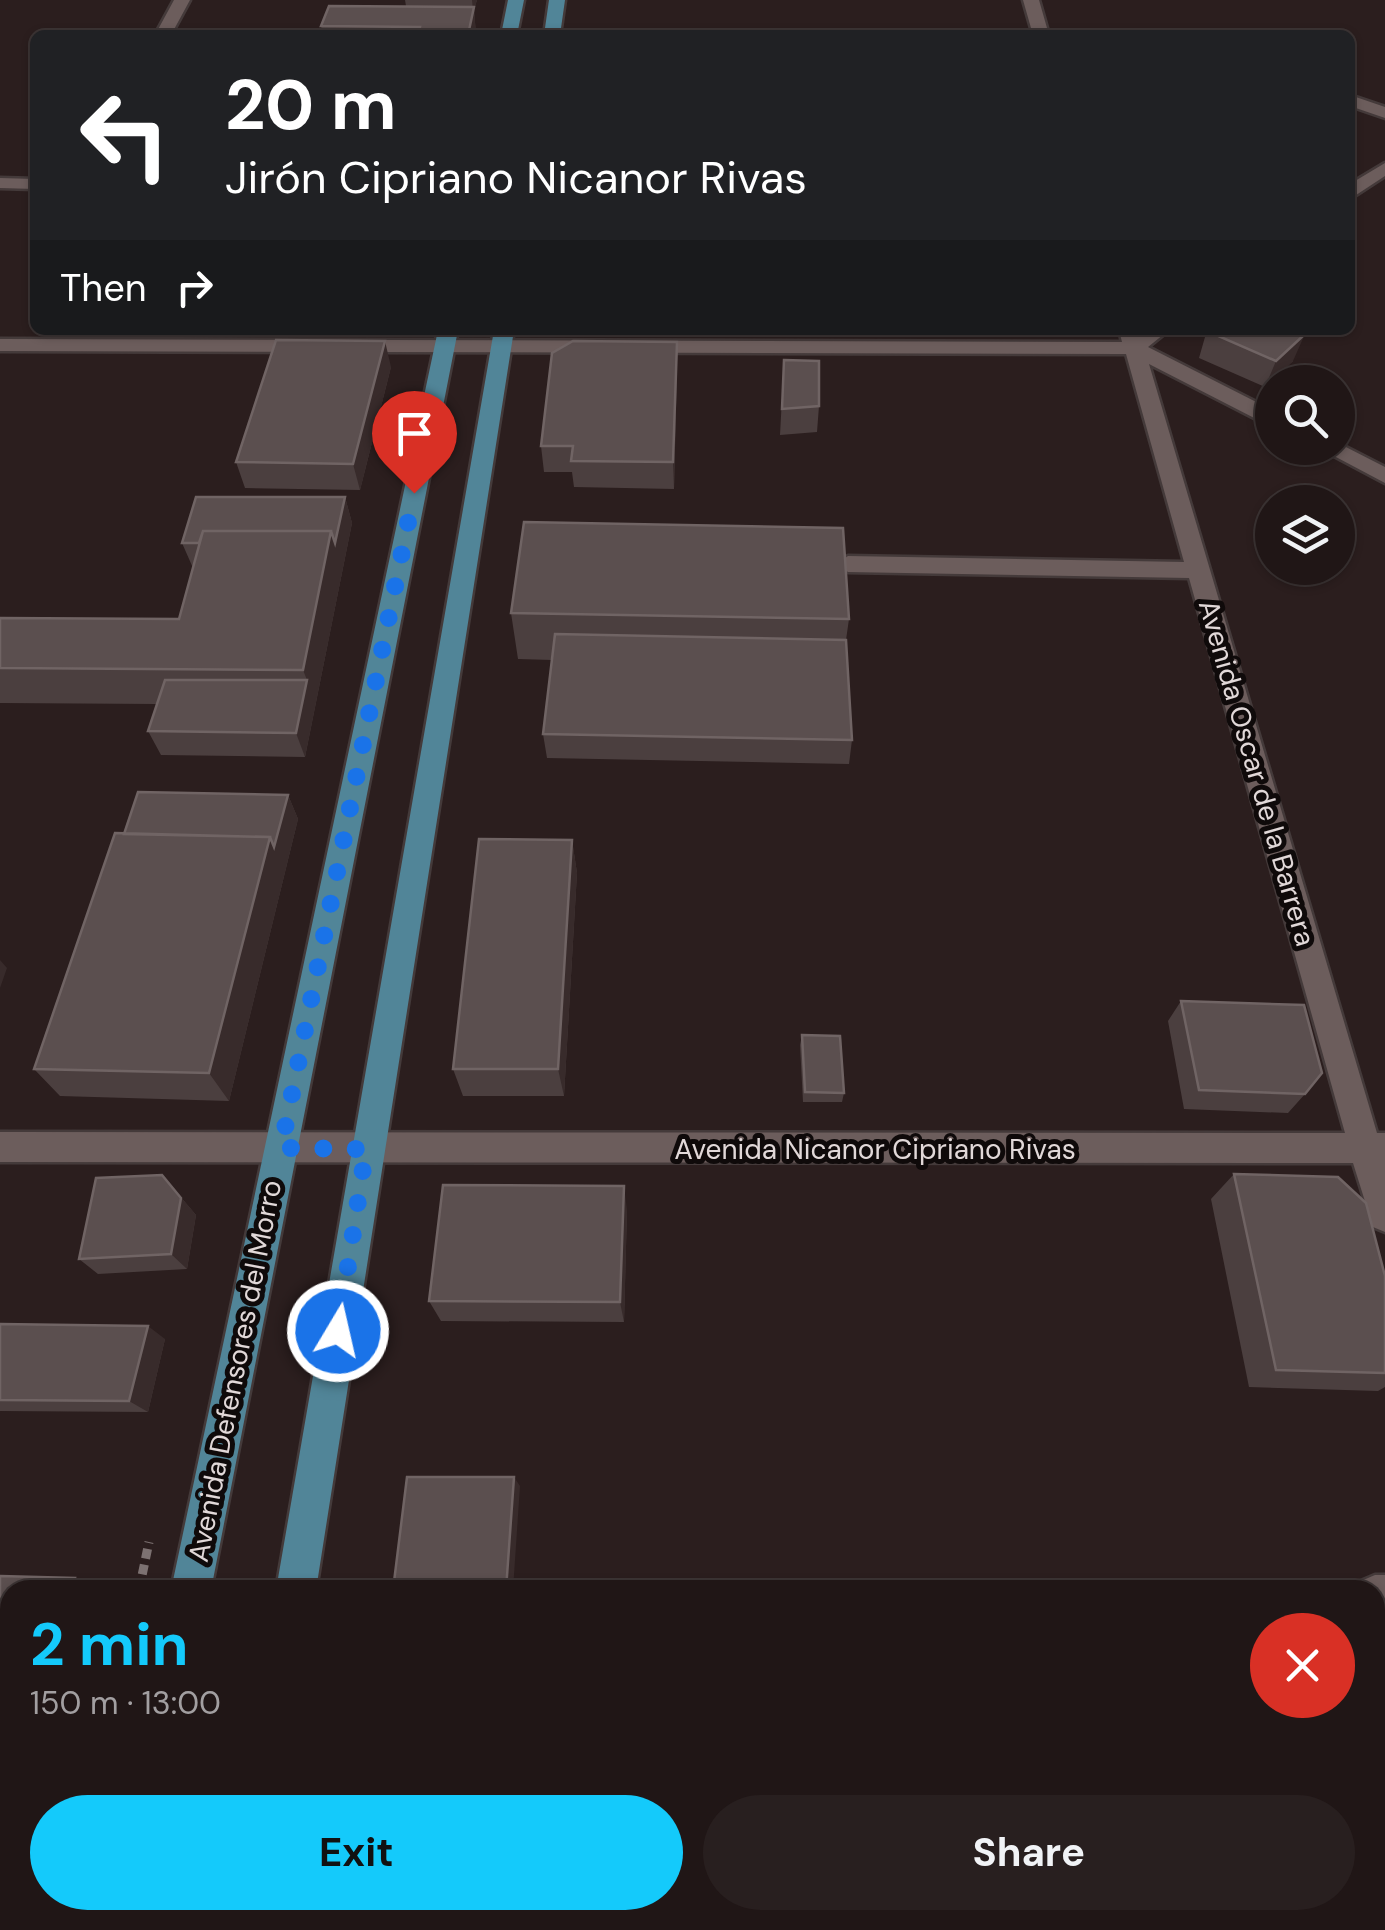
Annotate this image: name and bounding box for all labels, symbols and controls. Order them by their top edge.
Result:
text: 20 m [225,60,397,151]
icon: left [60,70,190,200]
text: Jirón Cipriano Nicanor Rivas [225,148,807,207]
icon: right [167,260,222,315]
text: Then [60,263,147,313]
map controls [1255,365,1355,585]
button: search [1255,365,1355,465]
pin [372,391,457,494]
icon: arrive [387,406,442,461]
button: layers [1255,485,1355,585]
street label: Avenida Oscar de la Barrera [1190,596,1324,950]
street label: Avenida Nicanor Cipriano Rivas [674,1131,1076,1168]
street label: Avenida Defensores del Morro [180,1177,290,1565]
position arrow [286,1279,390,1383]
text: 2 min [30,1605,189,1684]
button: close [1250,1613,1355,1718]
text: 150 m · 13:00 [30,1682,221,1724]
button: Exit [30,1795,683,1910]
button: Share [703,1795,1355,1910]

